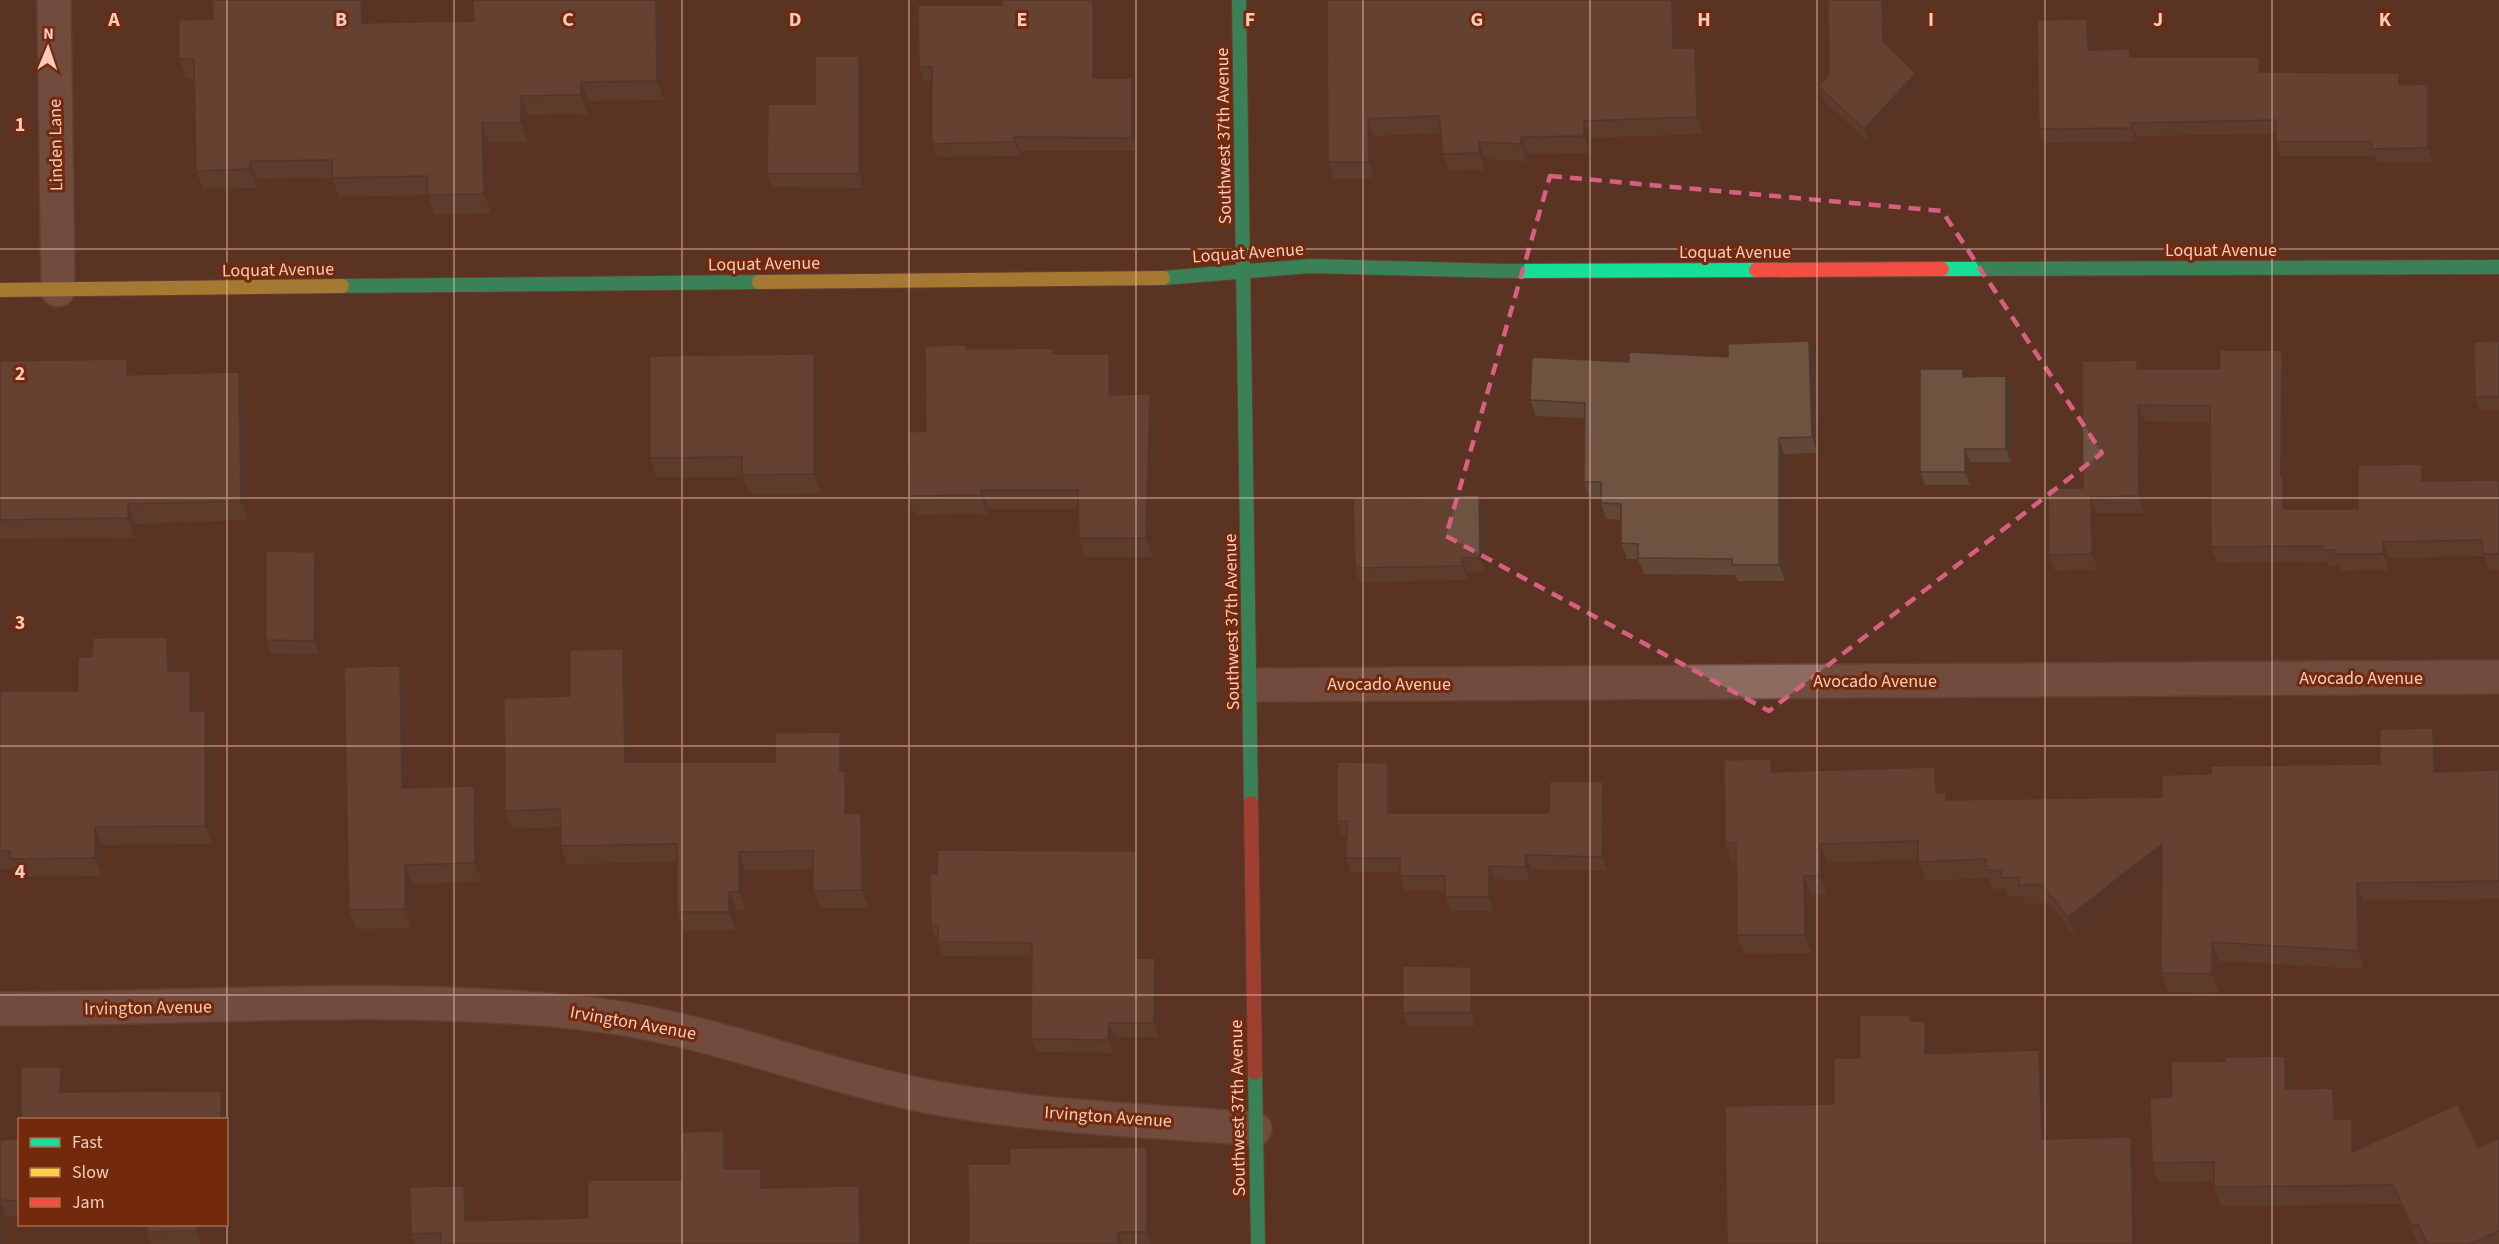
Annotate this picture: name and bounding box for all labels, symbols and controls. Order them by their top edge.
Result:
text: A [107,6,120,34]
text: B [335,6,347,34]
text: C [562,6,574,34]
text: D [789,6,801,34]
text: E [1017,6,1027,34]
text: F [1245,6,1255,34]
text: G [1471,6,1483,34]
text: H [1697,6,1711,34]
text: I [1928,6,1934,34]
text: J [2153,6,2163,34]
text: K [2379,6,2392,34]
north arrow [18,18,78,78]
text: N [43,23,54,45]
street label: Southwest 37th Avenue [1210,47,1238,224]
street label: Linden Lane [43,99,69,191]
text: 1 [15,111,25,139]
street label: Loquat Avenue [1191,237,1305,269]
street label: Loquat Avenue [2165,238,2277,263]
street label: Loquat Avenue [1679,240,1791,265]
street label: Loquat Avenue [708,251,820,277]
street label: Loquat Avenue [222,257,334,283]
text: 2 [15,360,25,388]
street label: Southwest 37th Avenue [1218,533,1246,710]
text: 3 [15,609,25,637]
street label: Avocado Avenue [2299,666,2423,691]
street label: Avocado Avenue [1813,669,1937,694]
street label: Avocado Avenue [1327,672,1451,697]
text: 4 [15,858,26,886]
street label: Irvington Avenue [84,994,212,1022]
street label: Irvington Avenue [568,1000,698,1046]
street label: Southwest 37th Avenue [1224,1019,1252,1196]
street label: Irvington Avenue [1043,1100,1173,1134]
legend [18,1118,228,1226]
text: Fast [72,1130,103,1155]
text: Slow [72,1160,109,1185]
text: Jam [72,1190,105,1215]

